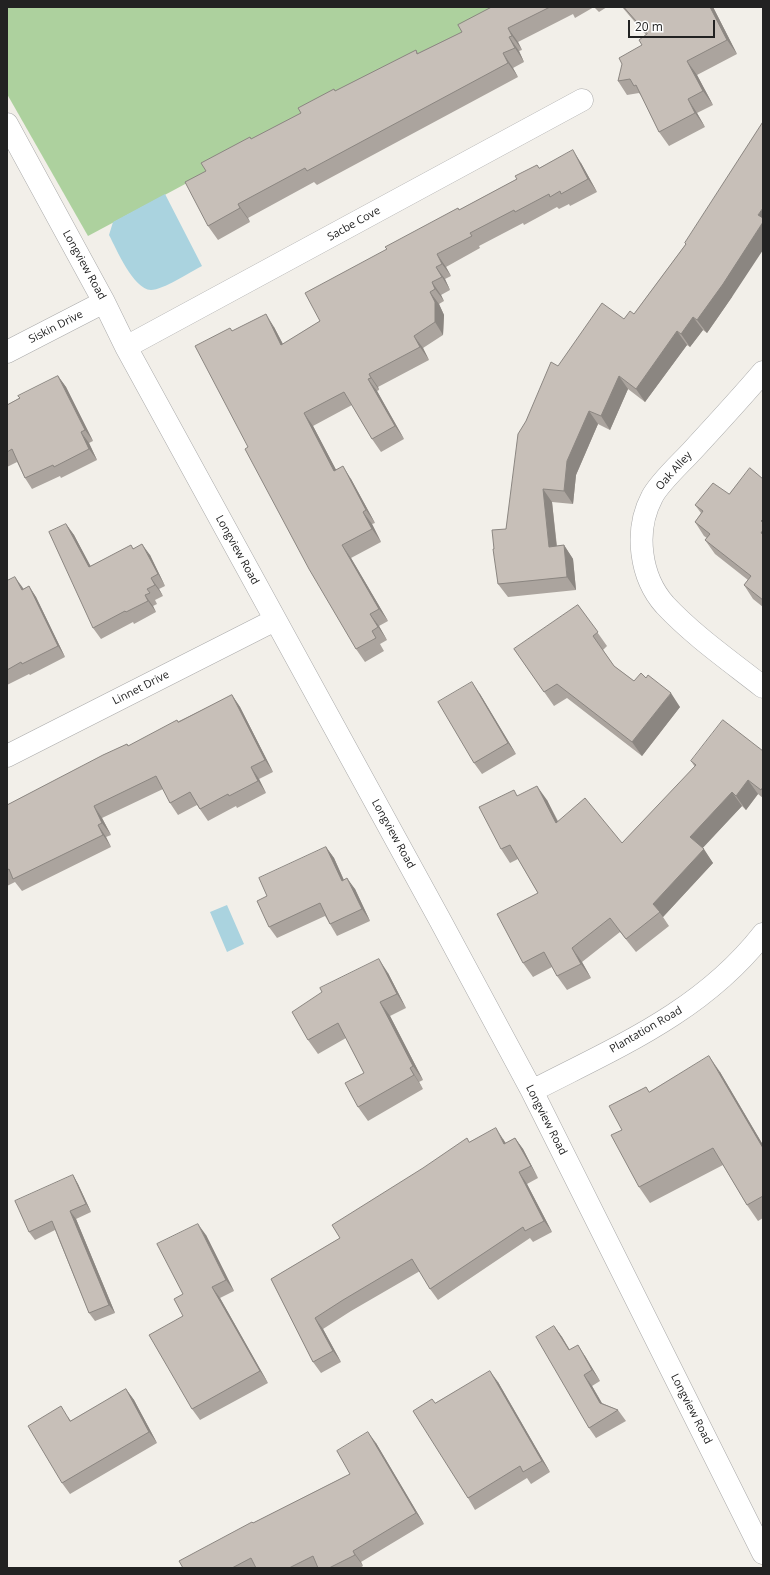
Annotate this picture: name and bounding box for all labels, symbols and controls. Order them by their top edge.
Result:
scale bar [630,12,717,38]
text: 20 m [635,18,663,35]
street label: Sacbe Cove [325,204,383,244]
street label: Longview Road [60,228,108,302]
street label: Siskin Drive [27,308,85,346]
street label: Oak Alley [653,449,695,493]
street label: Longview Road [213,513,261,587]
street label: Linnet Drive [110,668,172,708]
street label: Longview Road [369,797,417,871]
street label: Plantation Road [607,1004,685,1056]
street label: Longview Road [523,1083,569,1157]
street label: Longview Road [668,1372,714,1446]

